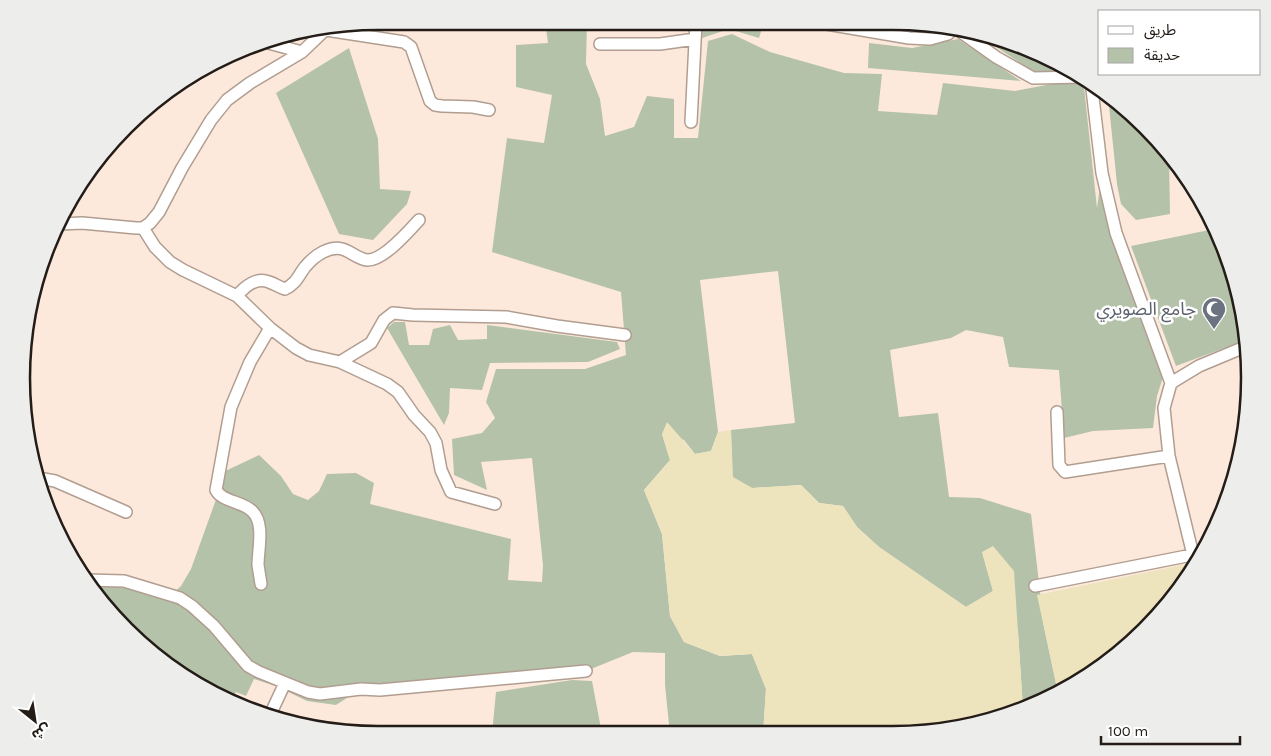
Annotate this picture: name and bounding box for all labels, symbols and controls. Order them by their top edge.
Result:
legend [1098,10,1261,75]
text: طريق [1144,21,1176,40]
text: حديقة [1144,46,1180,64]
mosque icon: جامع الصويري [1201,296,1227,330]
place label: جامع الصويري [1096,298,1196,323]
north arrow [10,696,60,746]
scale bar [1101,714,1240,746]
text: ش [29,720,54,744]
text: 100 m [1108,722,1148,740]

